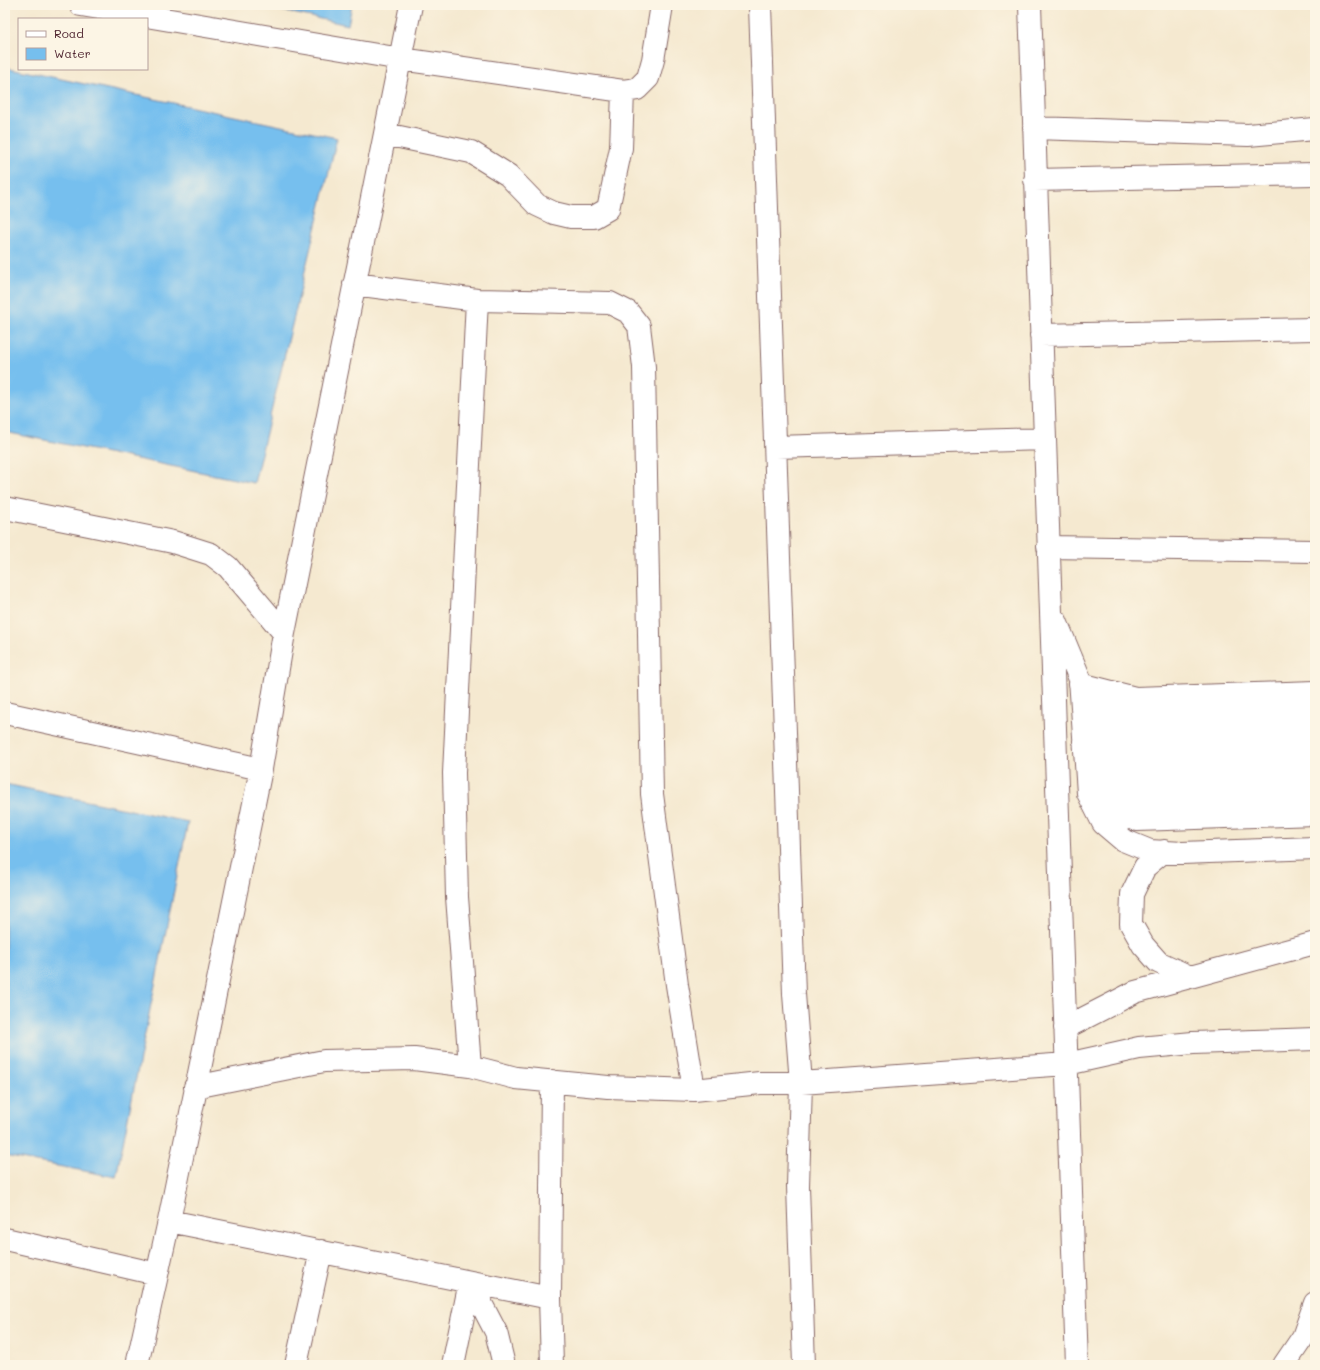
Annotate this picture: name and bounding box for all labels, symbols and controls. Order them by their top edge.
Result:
legend [18,18,148,70]
text: Road [54,25,84,41]
text: Water [54,45,91,61]

